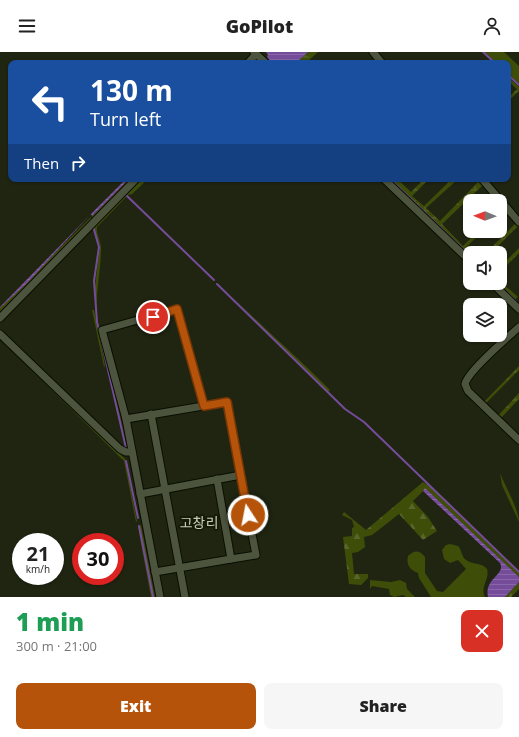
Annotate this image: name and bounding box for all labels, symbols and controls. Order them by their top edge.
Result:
text: GoPilot [226,14,293,38]
icon: menu [16,15,38,37]
icon: person [481,15,503,37]
text: 130 m [90,71,173,109]
icon: left [24,76,76,128]
text: Turn left [90,107,161,131]
icon: right [67,152,89,174]
text: Then [24,153,59,173]
north arrow [463,194,507,238]
map controls [463,194,507,342]
button: sound [463,246,507,290]
button: layers [463,298,507,342]
pin [136,300,170,334]
icon: arrive [142,306,164,328]
position arrow [227,494,269,536]
district label: 고창리 [180,513,218,532]
speed limit sign: 30 [72,533,124,585]
text: 21 [27,540,49,567]
text: km/h [26,562,50,576]
text: 1 min [16,605,84,638]
button: close [461,610,503,652]
text: 300 m · 21:00 [16,637,97,655]
button: Exit [16,683,256,729]
button: Share [264,683,503,729]

